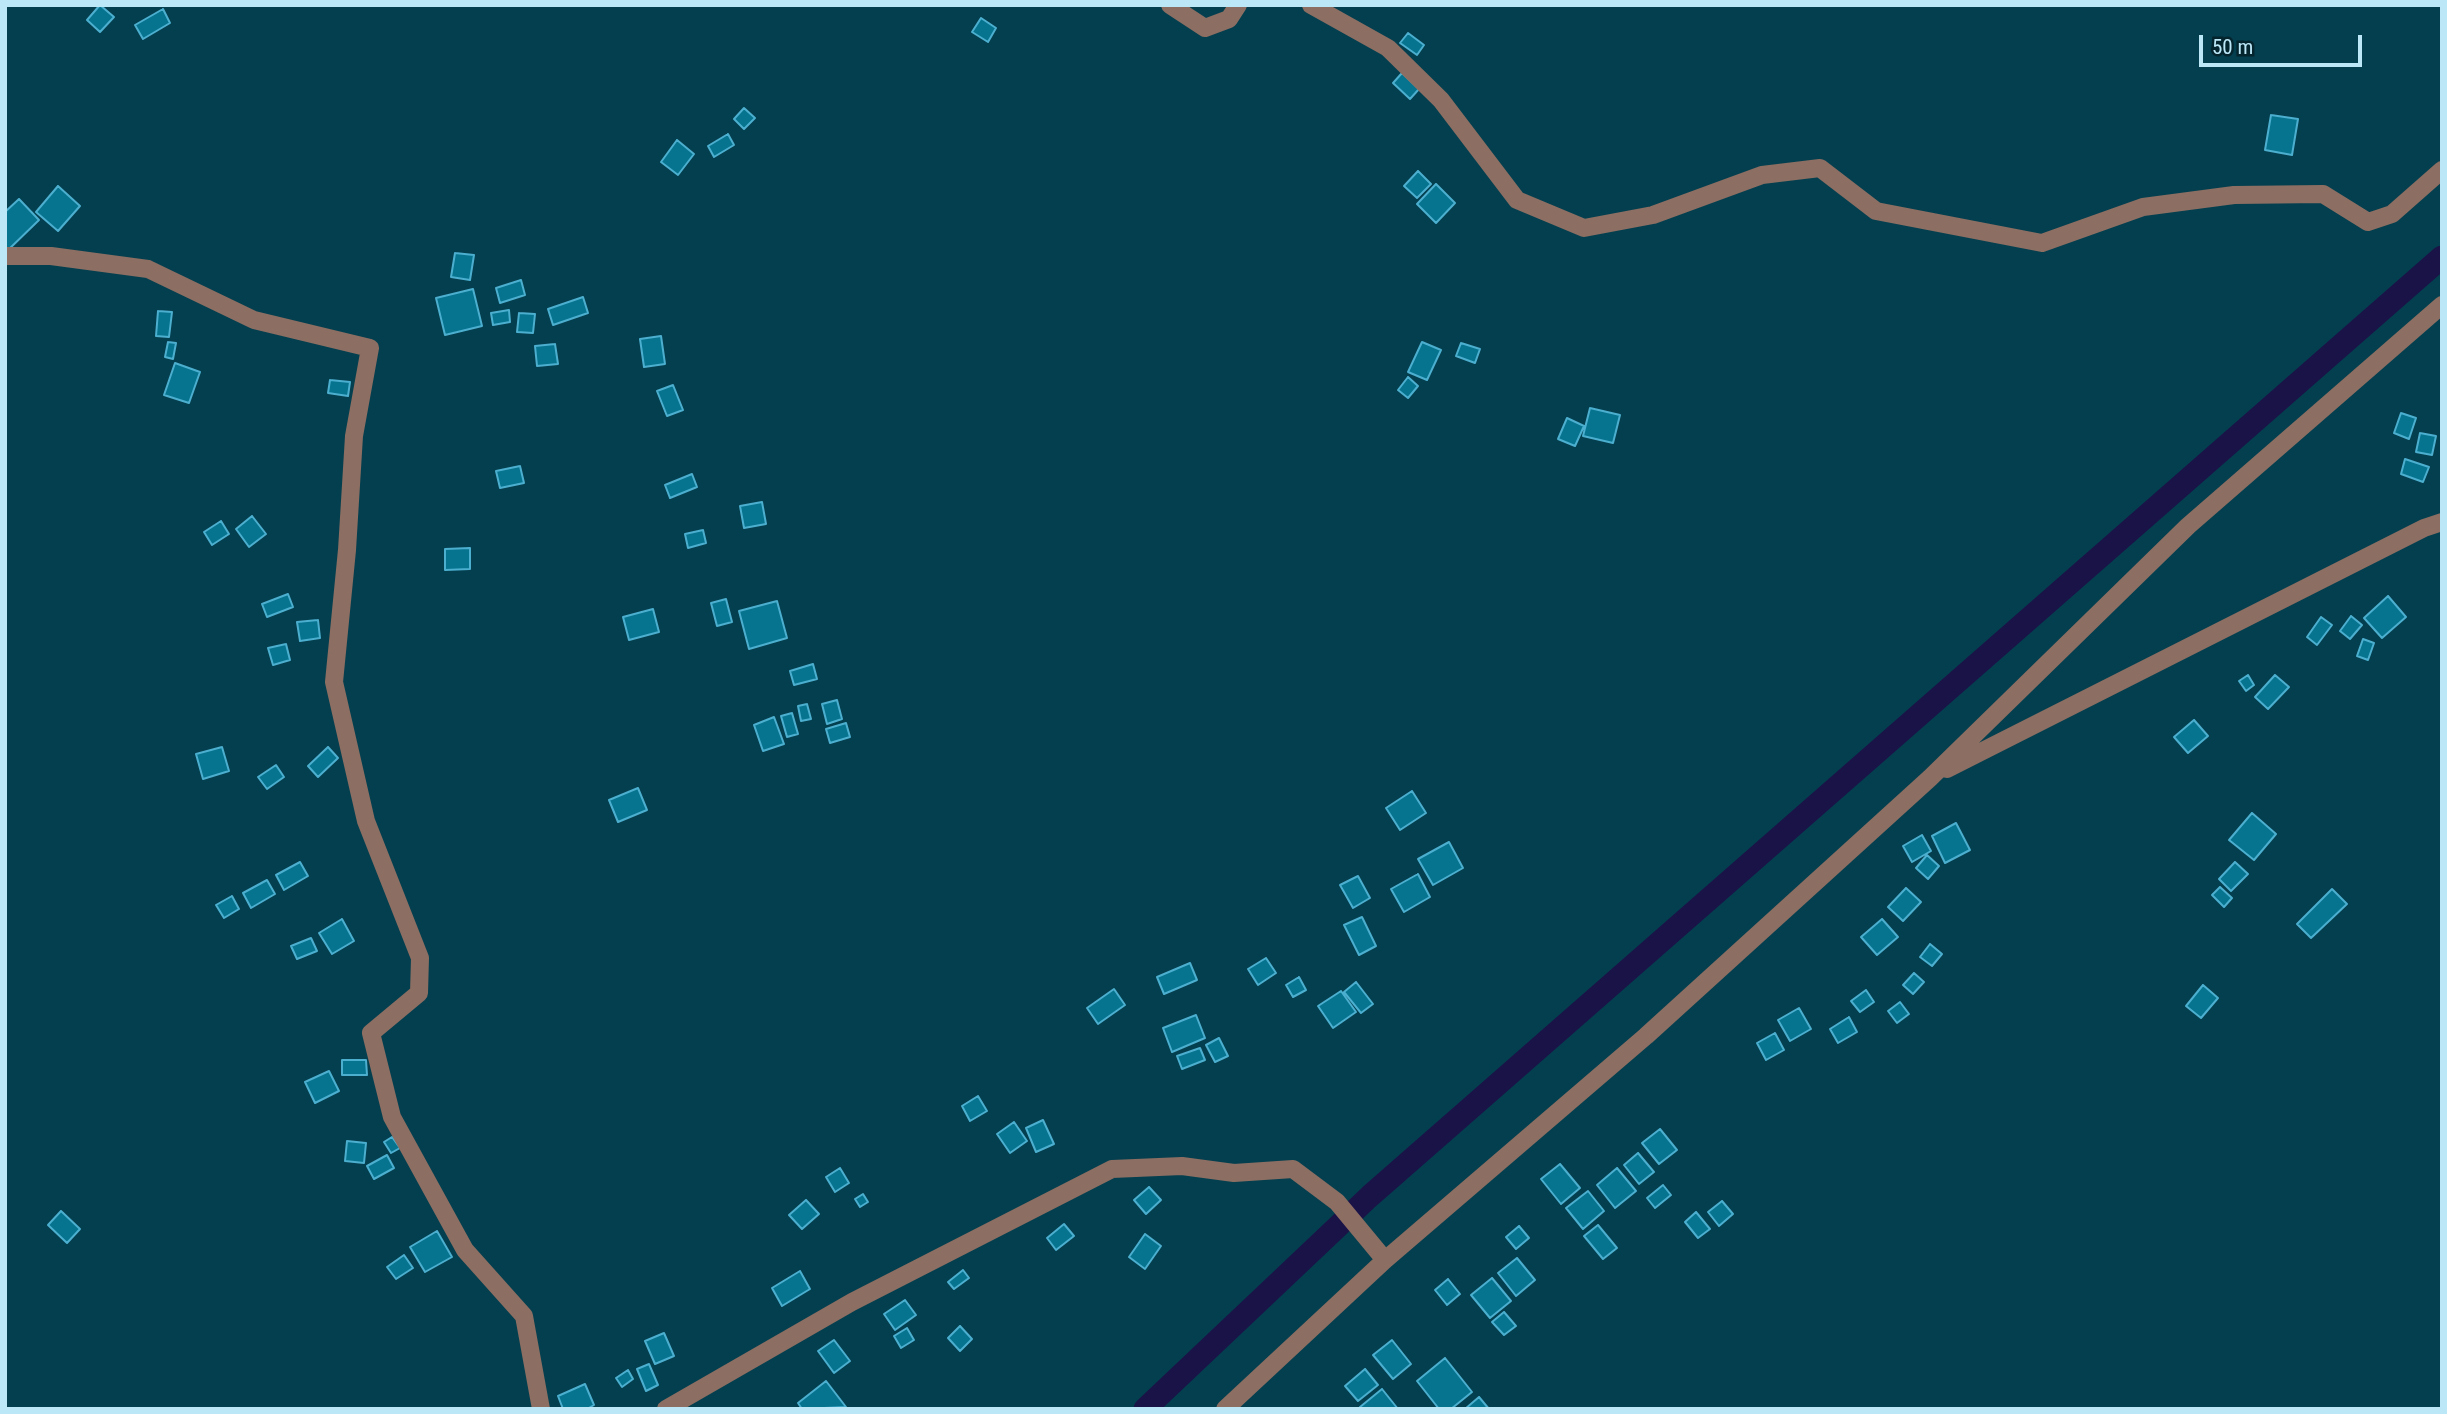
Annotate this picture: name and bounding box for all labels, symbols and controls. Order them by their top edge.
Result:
scale bar [2202,21,2365,65]
text: 50 m [2212,35,2253,59]

